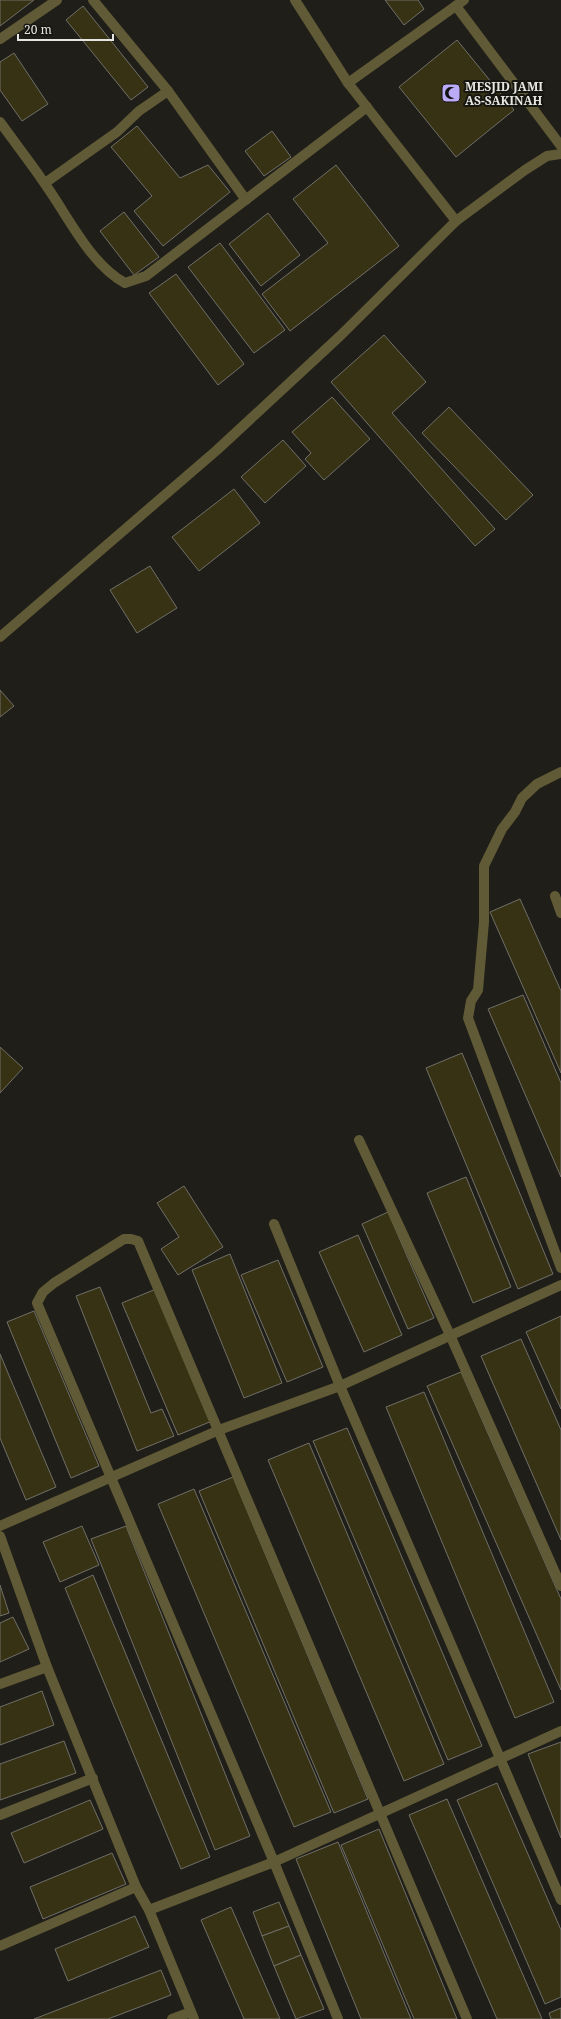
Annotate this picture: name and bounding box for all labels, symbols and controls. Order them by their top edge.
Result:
scale bar [18,16,113,42]
text: 20 m [24,21,52,38]
place label: MESJID JAMI AS-SAKINAH [465,78,543,109]
mosque icon: MESJID JAMI AS-SAKINAH [440,82,462,104]

